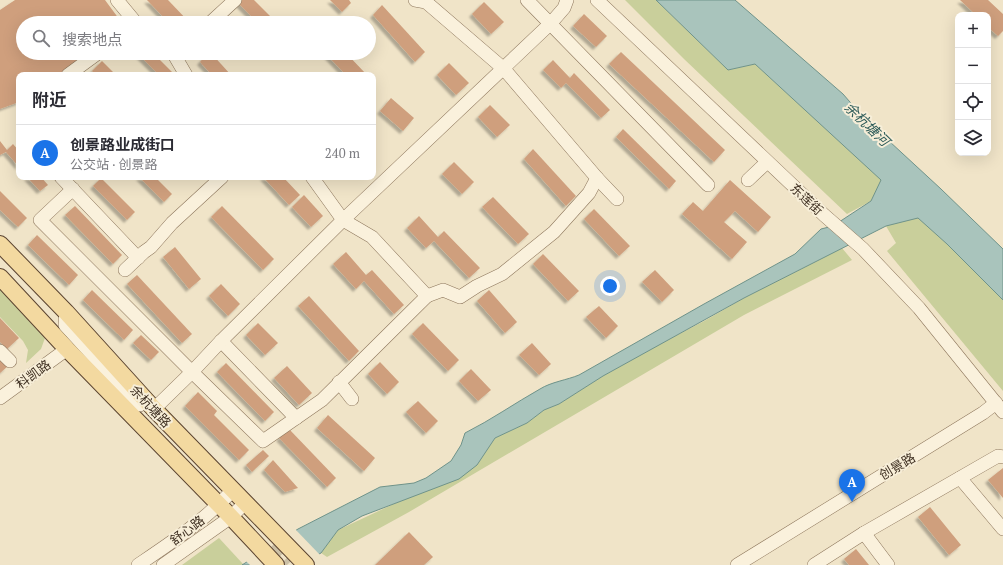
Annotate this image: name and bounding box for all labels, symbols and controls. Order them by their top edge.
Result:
map controls [955,12,991,156]
button: + [955,12,991,48]
search box [16,16,376,60]
icon: search [30,27,52,49]
text: 搜索地点 [62,29,122,49]
button: − [955,48,991,84]
button: locate [955,84,991,120]
text: 附近 [32,88,66,111]
water label: 余杭塘河 [841,97,896,152]
button: layers [955,120,991,156]
text: 创景路业成街口 [70,134,175,154]
text: A [40,144,50,162]
text: 240 m [325,144,360,162]
text: 公交站 · 创景路 [70,155,157,173]
street label: 东莲街 [787,179,827,219]
your location [600,276,620,296]
street label: 科凯路 [12,355,54,393]
street label: 余杭塘路 [127,381,175,431]
street label: 创景路 [876,448,918,484]
pin: A [839,469,865,502]
street label: 舒心路 [166,511,208,549]

